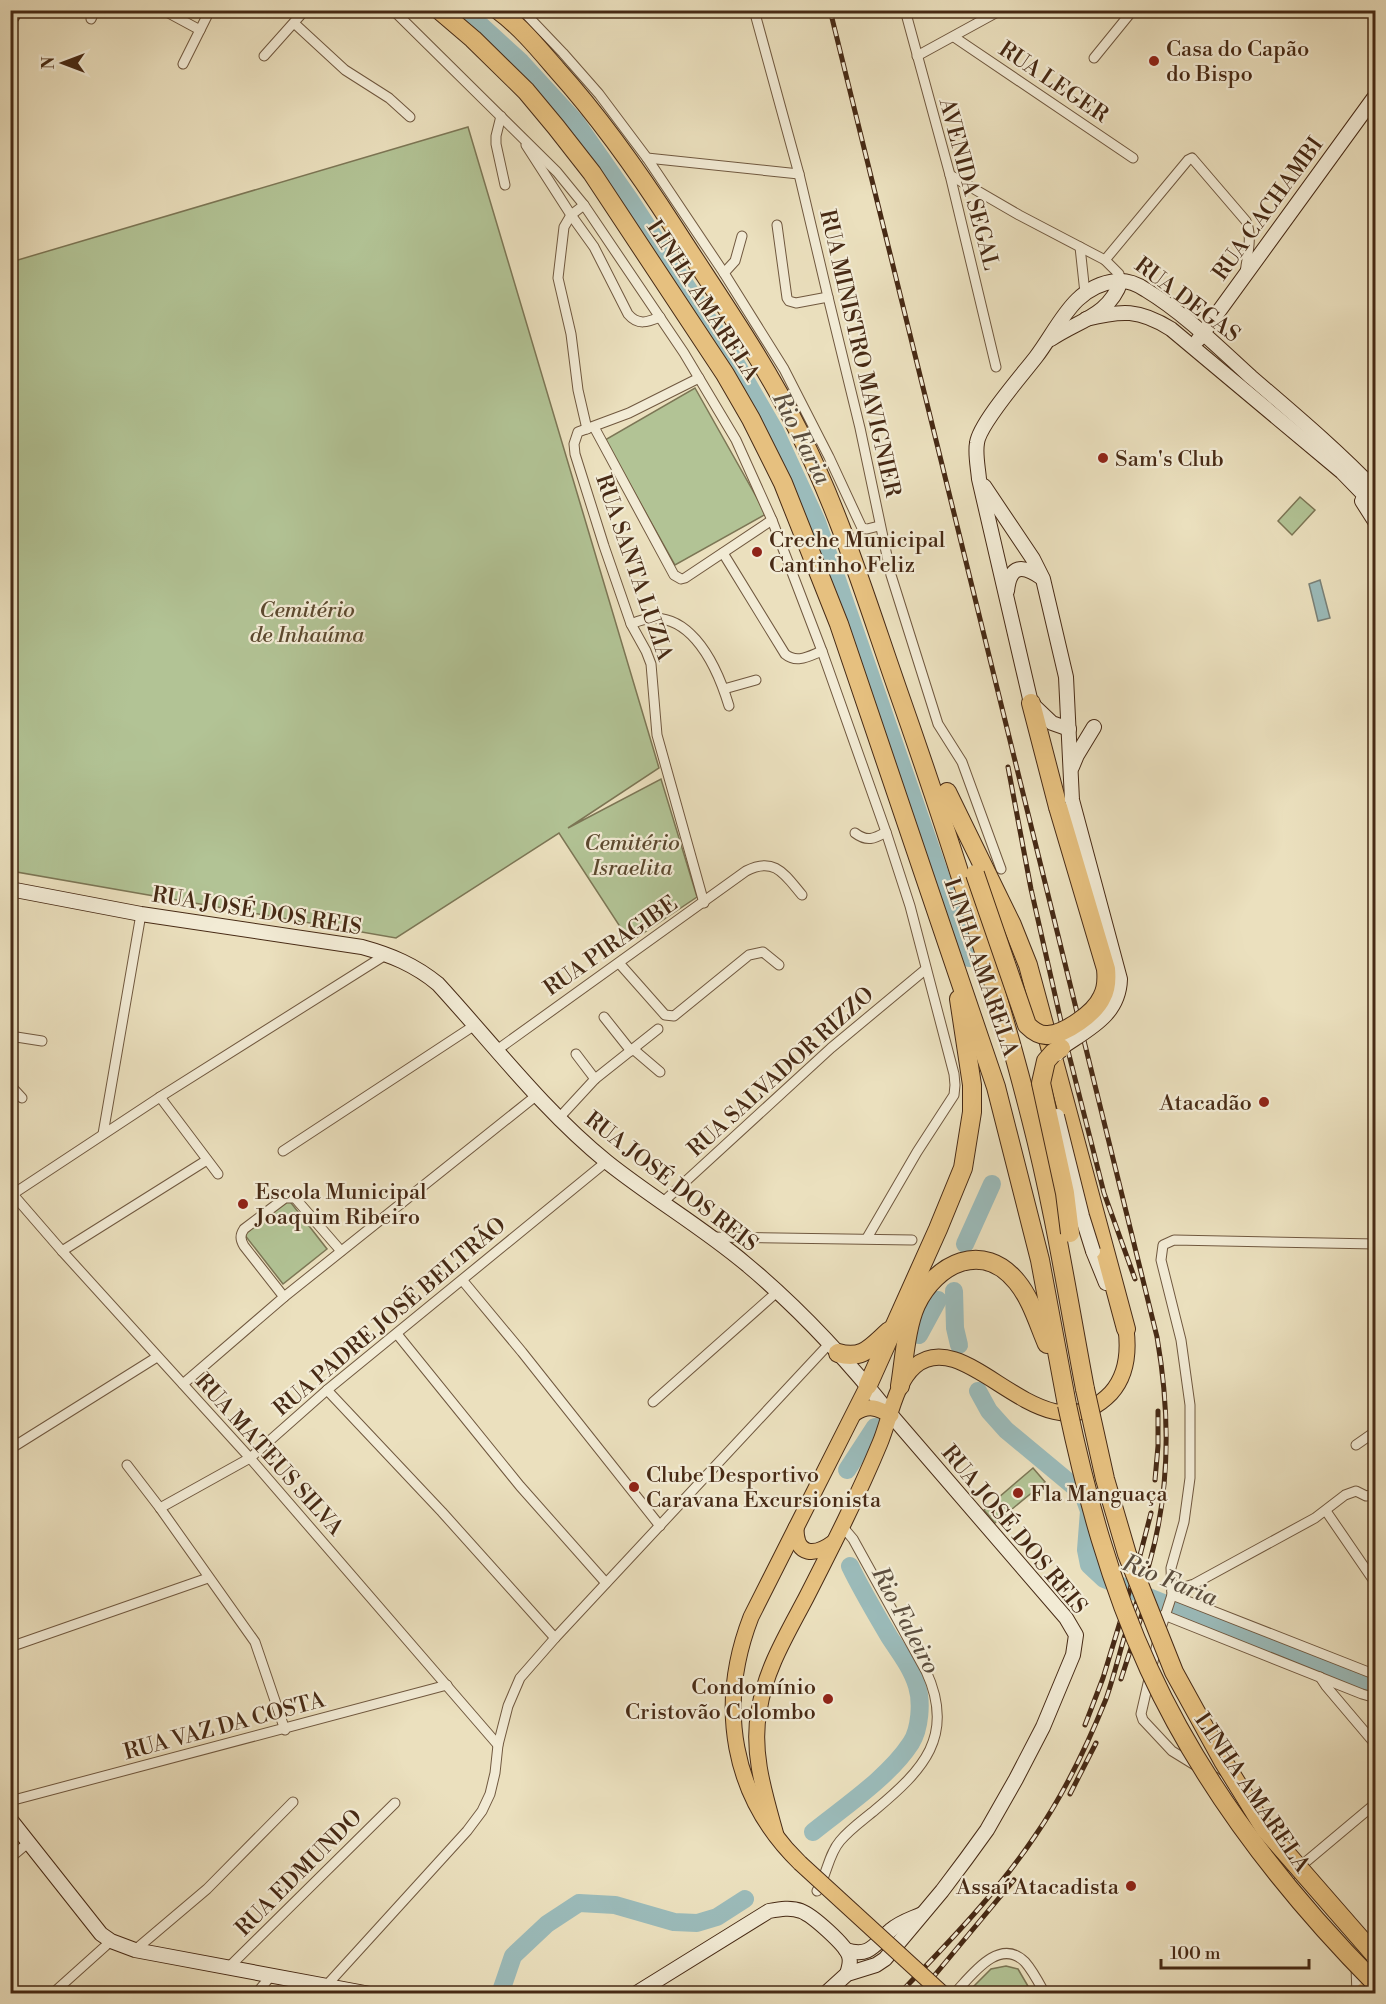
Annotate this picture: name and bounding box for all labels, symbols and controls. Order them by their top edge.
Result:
north arrow [33,33,93,93]
street label: RUA LEGER [993,36,1114,129]
place label: Casa do Capão do Bispo [1166,36,1309,88]
marker: Casa do Capão do Bispo [1147,54,1161,68]
text: N [39,56,59,69]
street label: AVENIDA SEGAL [932,95,1004,273]
street label: RUA CACHAMBI [1207,131,1330,286]
street label: RUA MINISTRO MAVIGNIER [813,207,906,501]
street label: LINHA AMARELA [640,215,765,387]
street label: RUA DEGAS [1129,252,1245,349]
water label: Rio Faria [765,386,837,490]
place label: Sam's Club [1115,446,1224,473]
marker: Sam's Club [1096,451,1110,465]
street label: RUA SANTA LUZIA [589,471,678,665]
place label: Creche Municipal Cantinho Feliz [769,527,946,579]
marker: Creche Municipal Cantinho Feliz [750,545,764,559]
park label: Cemitério de Inhaúma [250,597,365,649]
park label: Cemitério Israelita [584,830,680,882]
street label: LINHA AMARELA [937,875,1024,1061]
street label: RUA JOSÉ DOS REIS [150,881,364,941]
street label: RUA PIRAGIBE [539,890,683,1002]
street label: RUA SALVADOR RIZZO [682,981,880,1163]
place label: Atacadão [1158,1090,1252,1117]
marker: Atacadão [1257,1095,1271,1109]
street label: RUA JOSÉ DOS REIS [579,1105,764,1258]
place label: Escola Municipal Joaquim Ribeiro [254,1179,427,1231]
marker: Escola Municipal Joaquim Ribeiro [236,1197,250,1211]
street label: RUA PADRE JOSÉ BELTRÃO [268,1211,512,1422]
street label: RUA MATEUS SILVA [189,1368,349,1542]
street label: RUA JOSÉ DOS REIS [935,1439,1093,1620]
place label: Clube Desportivo Caravana Excursionista [646,1462,882,1514]
marker: Clube Desportivo Caravana Excursionista [627,1480,641,1494]
place label: Fla Manguaça [1030,1481,1169,1508]
marker: Fla Manguaça [1011,1486,1025,1500]
water label: Rio Faria [1117,1548,1222,1614]
water label: Rio Faleiro [864,1561,946,1679]
place label: Condomínio Cristovão Colombo [625,1674,816,1726]
street label: RUA VAZ DA COSTA [121,1686,329,1766]
marker: Condomínio Cristovão Colombo [821,1692,835,1706]
street label: LINHA AMARELA [1188,1708,1316,1879]
street label: RUA EDMUNDO [230,1804,368,1942]
place label: Assaí Atacadista [955,1874,1120,1901]
marker: Assaí Atacadista [1124,1879,1138,1893]
scale bar [1161,1932,1310,1970]
text: 100 m [1170,1942,1221,1965]

